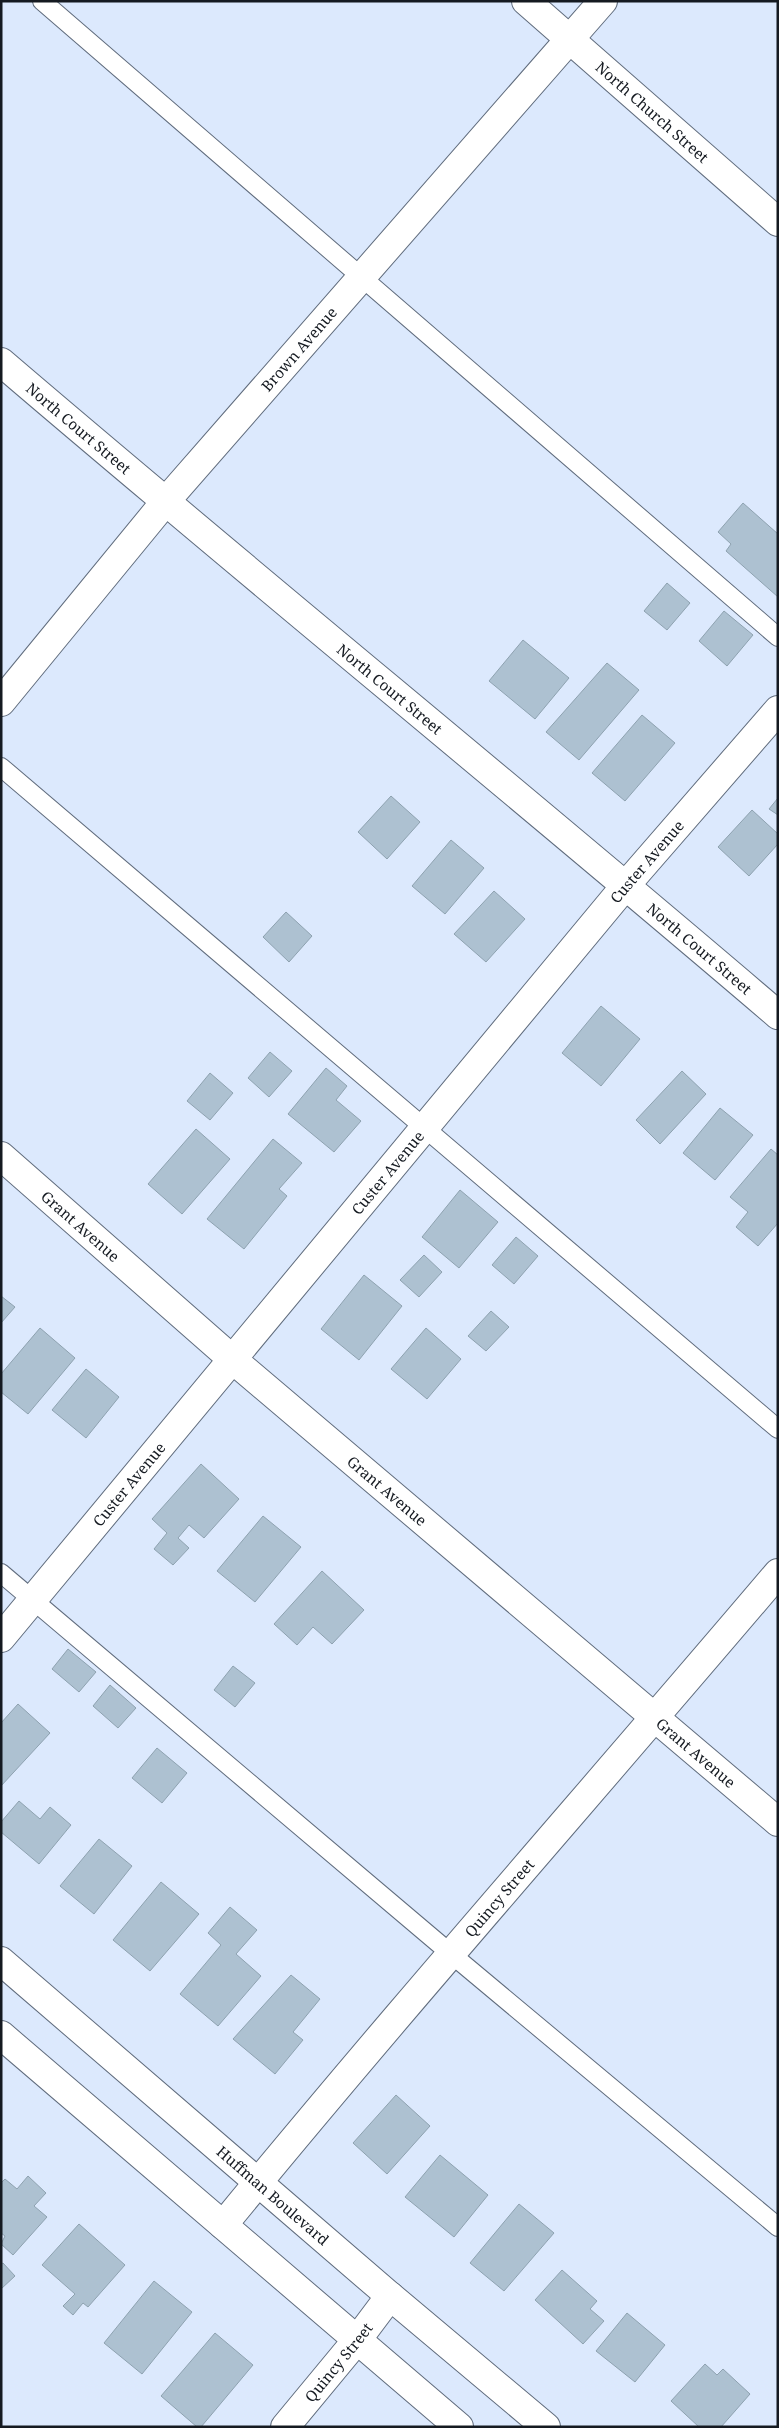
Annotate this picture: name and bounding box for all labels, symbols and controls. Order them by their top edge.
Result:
street label: North Church Street [592,57,713,167]
street label: Brown Avenue [257,303,341,395]
street label: North Court Street [22,378,135,478]
street label: North Court Street [333,639,447,739]
street label: Custer Avenue [605,816,688,907]
street label: North Court Street [643,898,756,998]
street label: Custer Avenue [347,1126,428,1219]
street label: Grant Avenue [37,1186,124,1266]
street label: Custer Avenue [88,1438,169,1530]
street label: Grant Avenue [343,1451,431,1530]
street label: Grant Avenue [652,1713,740,1792]
street label: Quincy Street [460,1855,538,1941]
street label: Huffman Boulevard [213,2141,334,2249]
street label: Quincy Street [300,2318,377,2406]

